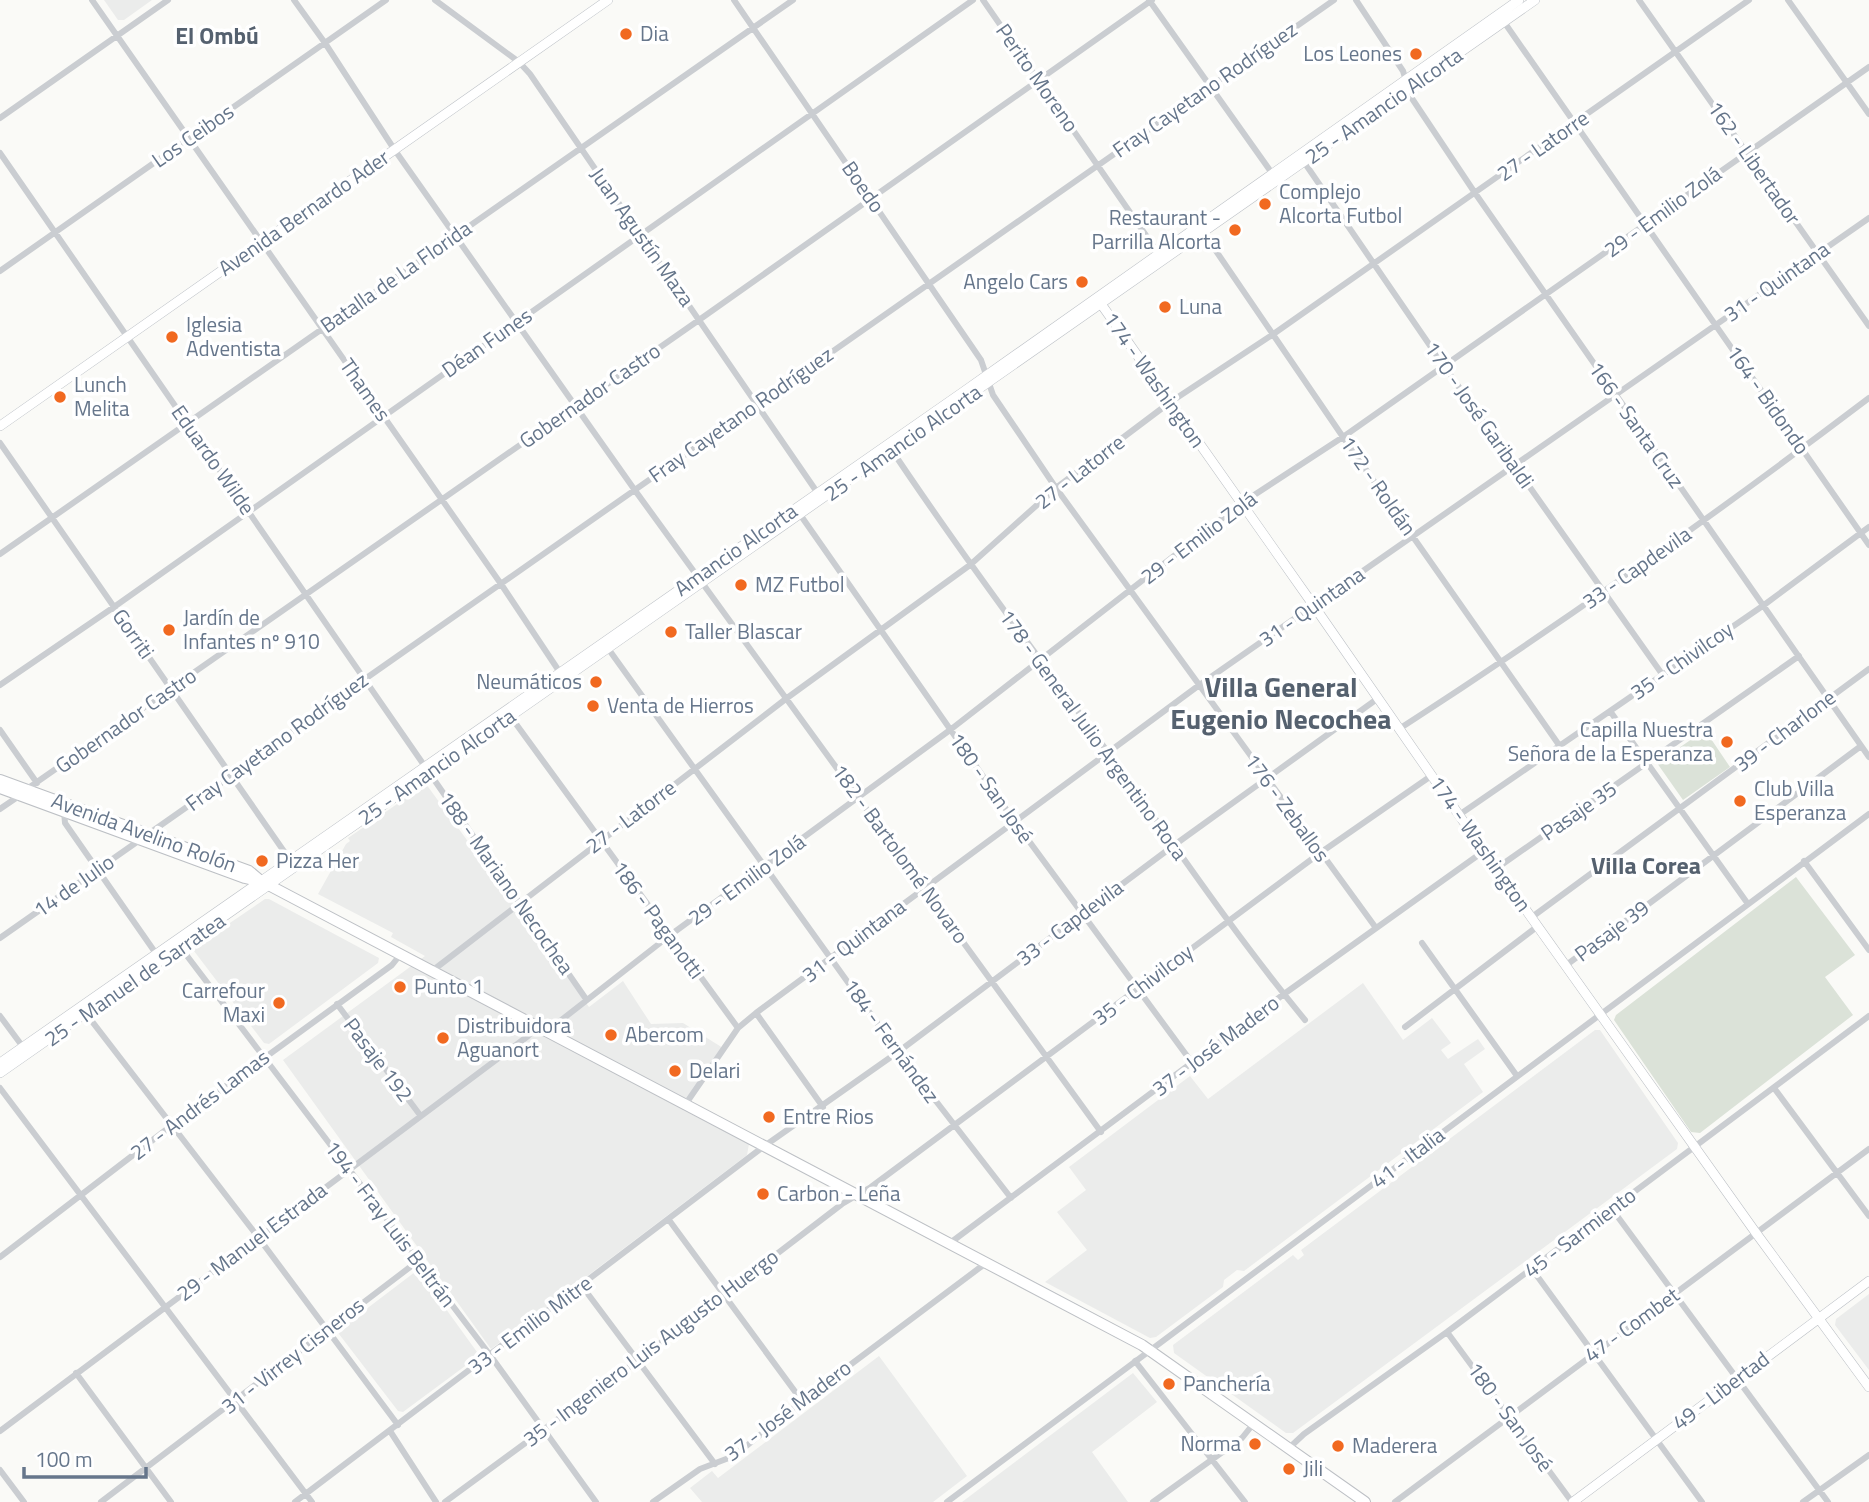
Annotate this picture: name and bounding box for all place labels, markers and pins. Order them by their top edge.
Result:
place label: Dia [640,17,669,49]
marker: Dia [618,26,634,42]
place label: Los Leones [1303,37,1402,69]
marker: Los Leones [1408,46,1424,62]
place label: Complejo Alcorta Futbol [1279,175,1402,231]
marker: Complejo Alcorta Futbol [1257,196,1273,212]
place label: Restaurant - Parrilla Alcorta [1092,201,1221,257]
marker: Restaurant - Parrilla Alcorta [1227,222,1243,238]
place label: Angelo Cars [963,265,1068,297]
marker: Angelo Cars [1074,274,1090,290]
place label: Luna [1179,290,1222,322]
marker: Luna [1157,299,1173,315]
place label: Iglesia Adventista [186,308,281,364]
marker: Iglesia Adventista [164,329,180,345]
place label: Lunch Melita [74,368,130,424]
marker: Lunch Melita [52,389,68,405]
place label: MZ Futbol [755,568,845,600]
marker: MZ Futbol [733,577,749,593]
place label: Jardín de Infantes nº 910 [183,601,320,657]
place label: Taller Blascar [685,615,802,647]
marker: Jardín de Infantes nº 910 [161,622,177,638]
marker: Taller Blascar [663,624,679,640]
place label: Neumáticos [476,665,582,697]
marker: Neumáticos [588,674,604,690]
place label: Venta de Hierros [607,689,754,721]
marker: Venta de Hierros [585,698,601,714]
place label: Capilla Nuestra Señora de la Esperanza [1508,713,1713,769]
marker: Capilla Nuestra Señora de la Esperanza [1719,734,1735,750]
place label: Club Villa Esperanza [1754,772,1847,828]
marker: Club Villa Esperanza [1732,793,1748,809]
place label: Pizza Her [276,844,359,876]
marker: Pizza Her [254,853,270,869]
place label: Punto 1 [414,970,484,1002]
place label: Carrefour Maxi [182,974,265,1030]
marker: Punto 1 [392,979,408,995]
marker: Carrefour Maxi [271,995,287,1011]
place label: Distribuidora Aguanort [457,1009,571,1065]
place label: Abercom [625,1018,704,1050]
marker: Abercom [603,1027,619,1043]
marker: Distribuidora Aguanort [435,1030,451,1046]
place label: Delari [689,1054,740,1086]
marker: Delari [667,1063,683,1079]
place label: Entre Rios [783,1100,874,1132]
marker: Entre Rios [761,1109,777,1125]
place label: Carbon - Leña [777,1177,901,1209]
marker: Carbon - Leña [755,1186,771,1202]
place label: Panchería [1183,1367,1271,1399]
marker: Panchería [1161,1376,1177,1392]
place label: Norma [1180,1427,1241,1459]
place label: Maderera [1352,1429,1438,1461]
marker: Norma [1247,1436,1263,1452]
marker: Maderera [1330,1438,1346,1454]
place label: Jili [1303,1452,1323,1484]
marker: Jili [1281,1461,1297,1477]

